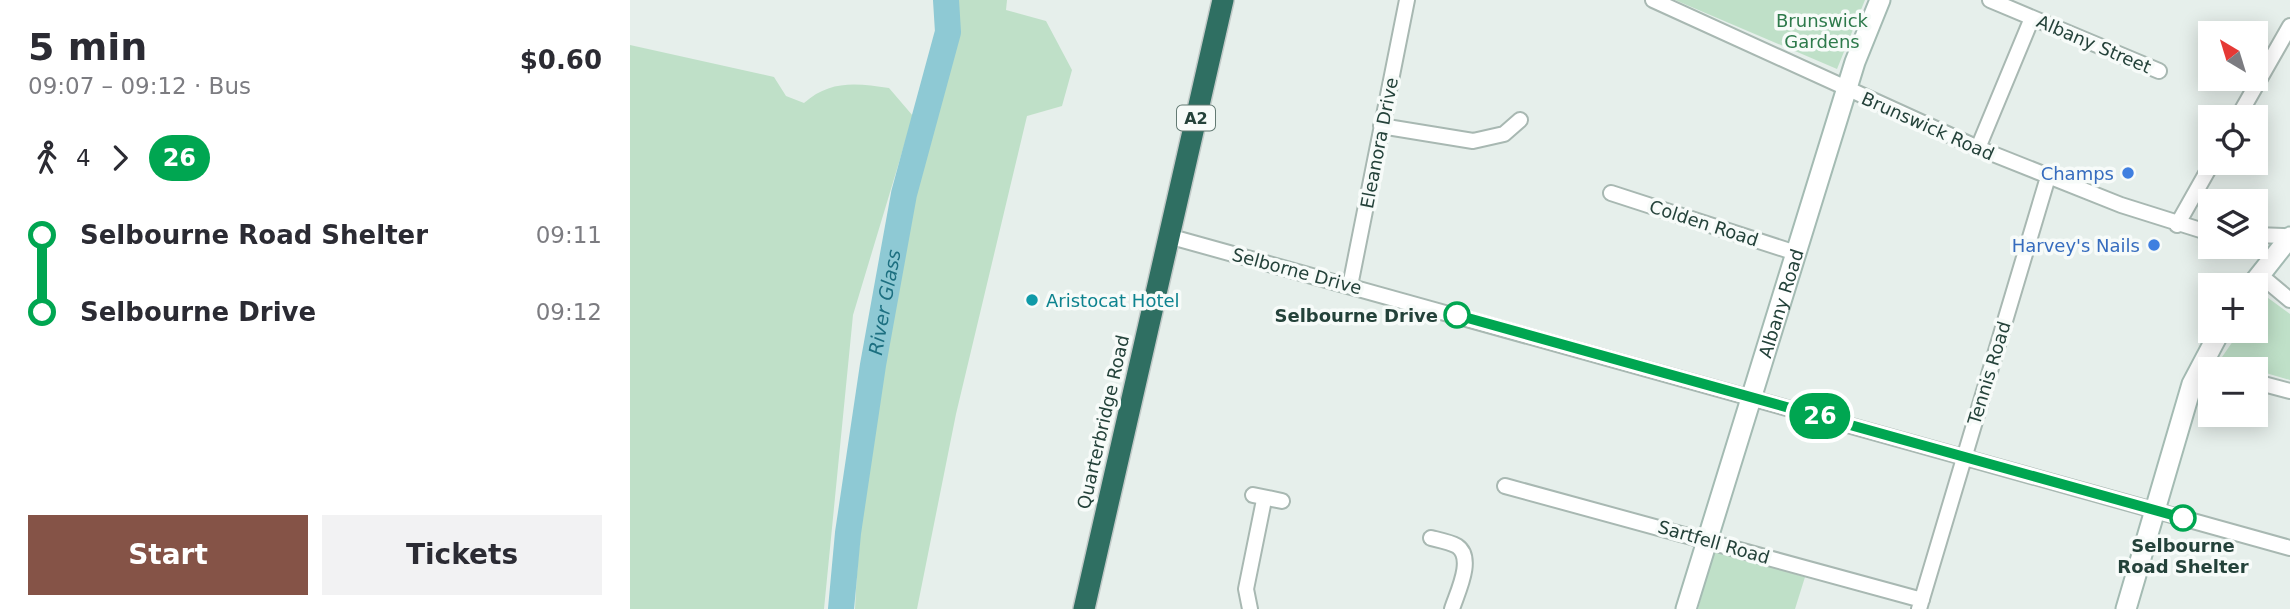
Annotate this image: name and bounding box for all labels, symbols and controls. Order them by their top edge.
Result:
park label: Brunswick Gardens [1776,10,1869,52]
street label: Albany Street [2034,10,2154,78]
north arrow [2198,21,2268,91]
map controls [2198,21,2268,427]
text: 5 min [28,25,147,69]
text: $0.60 [520,45,602,75]
text: 09:07 – 09:12 · Bus [28,73,251,99]
street label: Eleanora Drive [1356,76,1402,210]
street label: Brunswick Road [1858,87,1998,165]
button: locate [2198,105,2268,175]
road number: A2 [1177,106,1215,130]
icon: walk [28,139,66,177]
icon: forward [101,139,139,177]
text: 26 [163,144,196,172]
text: 4 [76,145,91,171]
place label: Champs [2041,163,2114,184]
marker: Champs [2120,165,2136,181]
button: layers [2198,189,2268,259]
street label: Colden Road [1647,195,1761,251]
text: Selbourne Road Shelter [80,220,428,250]
text: 09:11 [536,222,602,248]
place label: Harvey's Nails [2012,235,2140,256]
marker: Harvey's Nails [2146,237,2162,253]
street label: Selborne Drive [1230,244,1364,298]
street label: Albany Road [1754,246,1807,360]
water label: River Glass [864,248,905,357]
button: + [2198,273,2268,343]
place label: Aristocat Hotel [1046,290,1180,311]
marker: Aristocat Hotel [1024,292,1040,308]
text: Selbourne Drive [80,297,316,327]
text: 09:12 [536,299,602,325]
marker: Selbourne Drive [1444,302,1470,328]
place label: Selbourne Drive [1274,305,1438,326]
street label: Tennis Road [1963,319,2015,428]
street label: Quarterbridge Road [1073,333,1133,511]
button: − [2198,357,2268,427]
line badge: 26 [1788,393,1852,439]
text: 26 [1803,402,1837,430]
marker: Selbourne Road Shelter [2170,505,2196,531]
button: Start [28,515,308,595]
button: Tickets [322,515,602,595]
street label: Sartfell Road [1656,516,1772,568]
place label: Selbourne Road Shelter [2117,535,2249,577]

